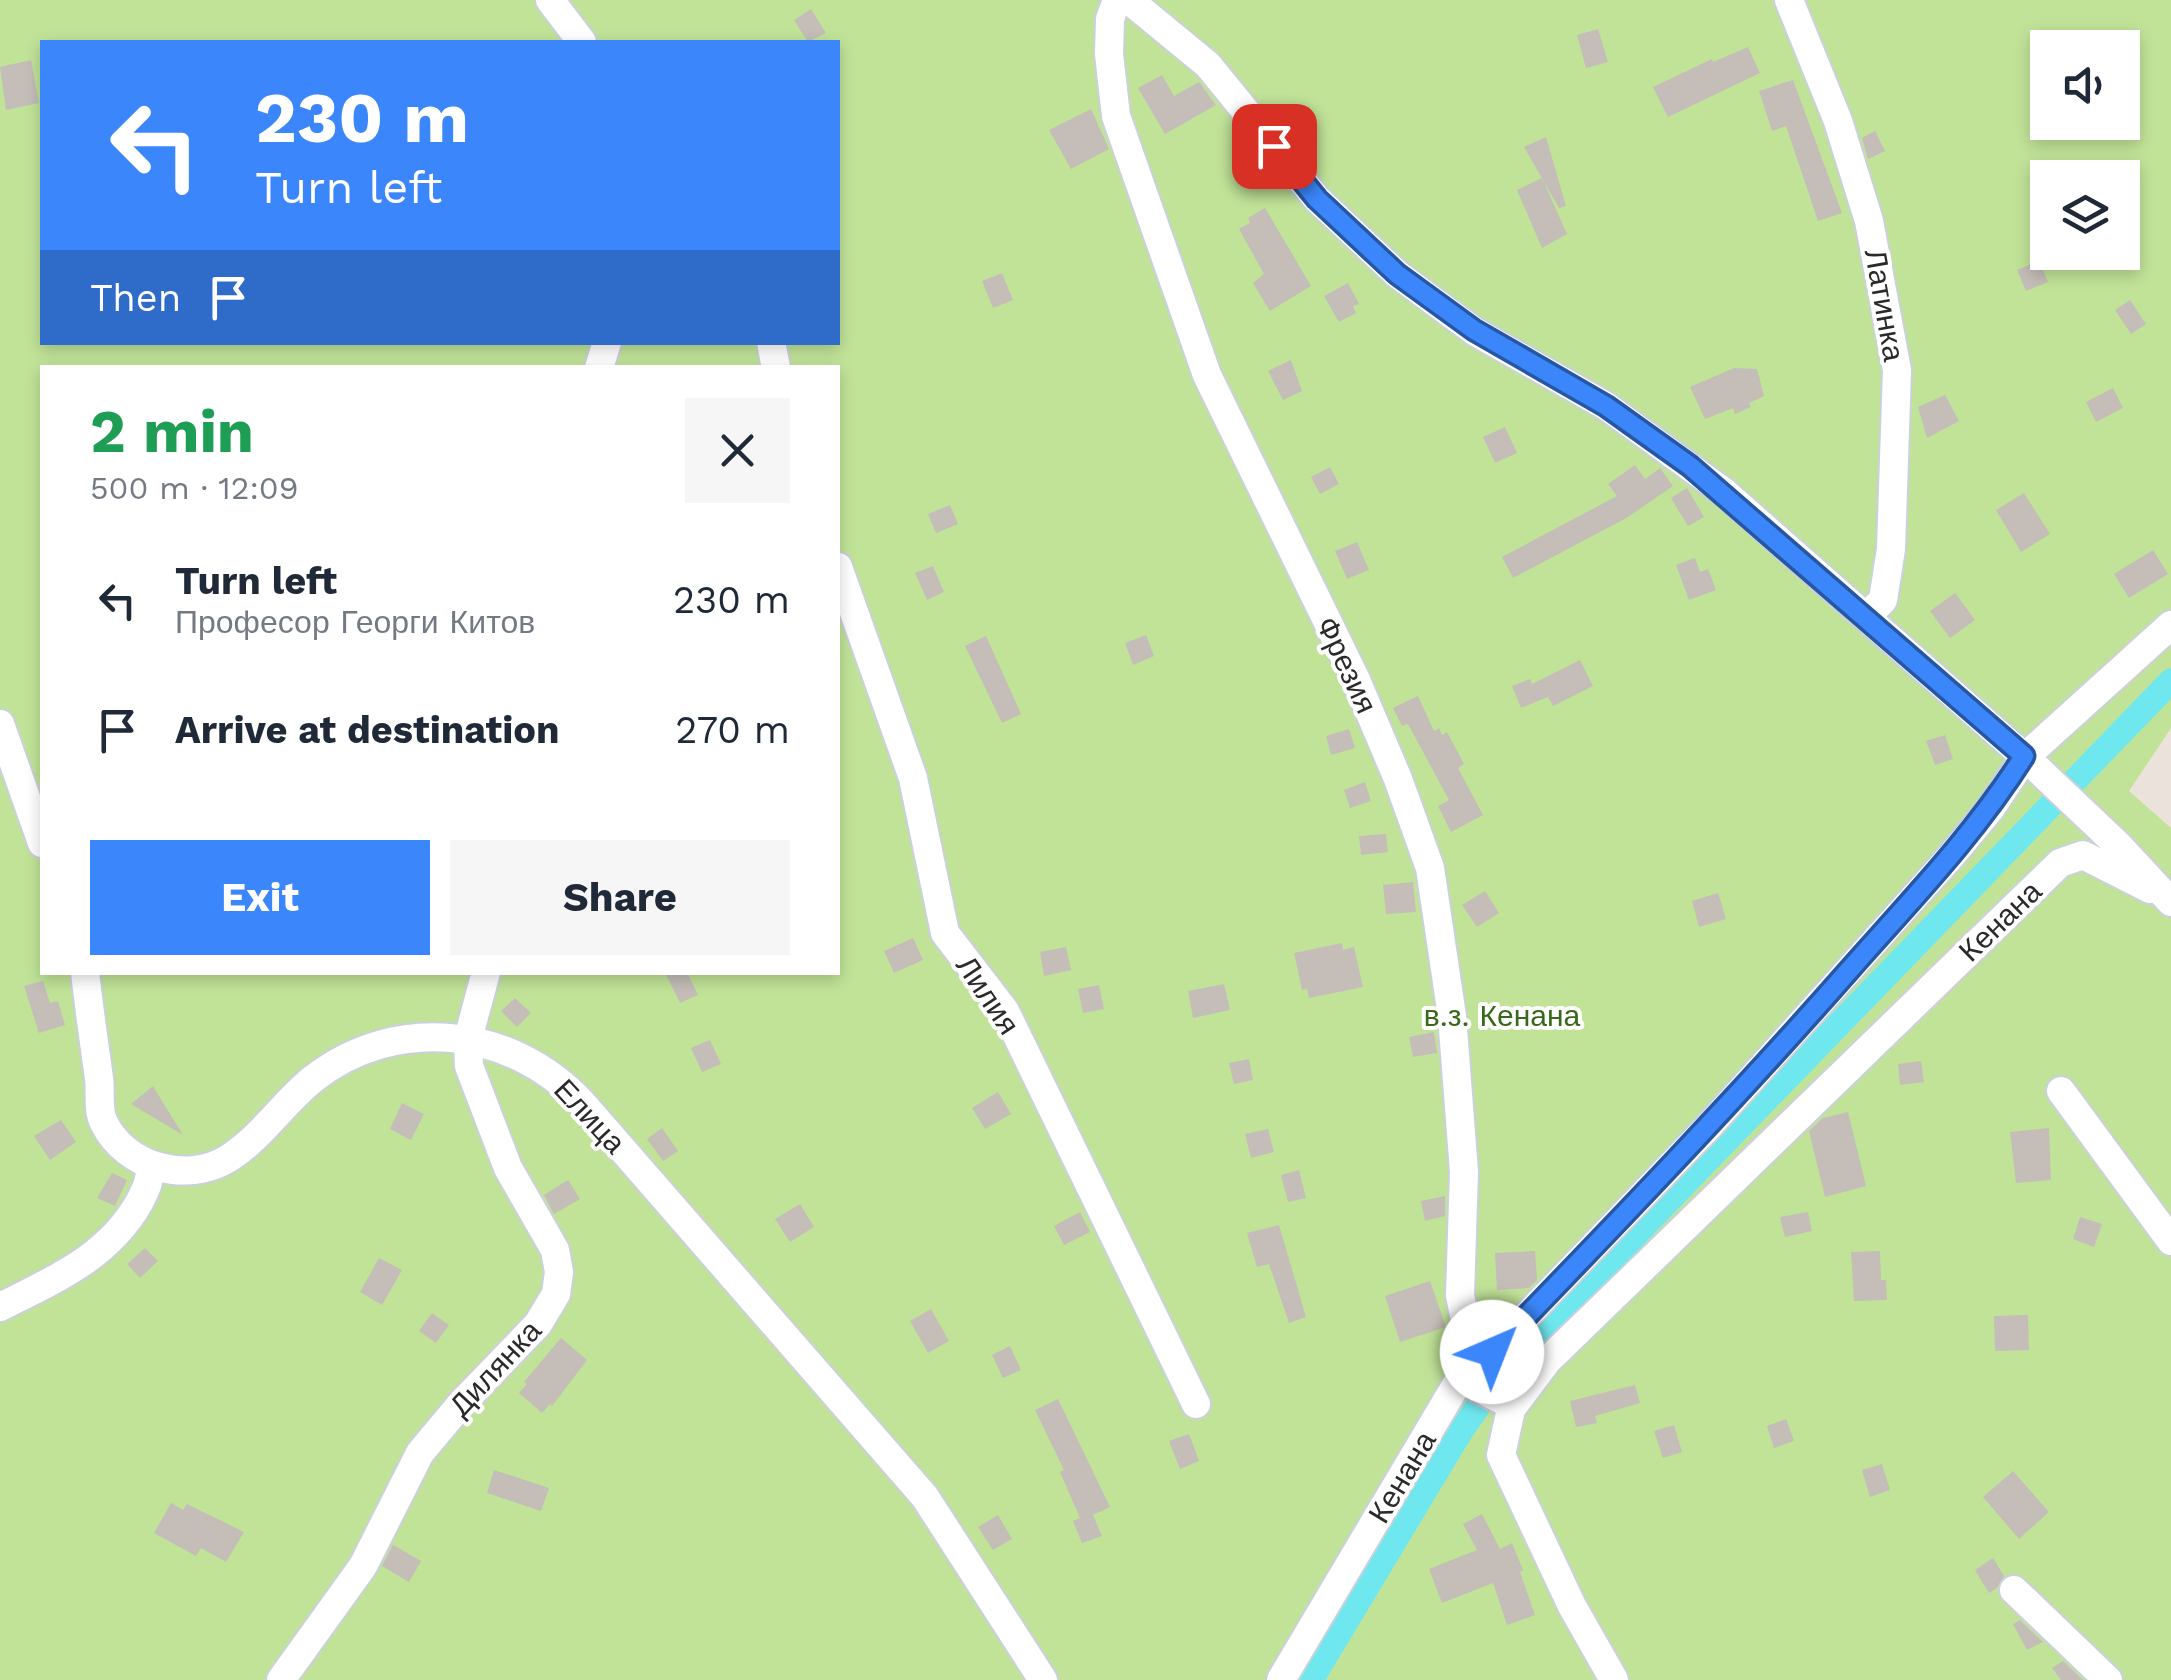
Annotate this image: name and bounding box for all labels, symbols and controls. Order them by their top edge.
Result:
map controls [2030,30,2140,270]
button: sound [2030,30,2140,140]
text: 230 m [255,77,469,159]
icon: left [90,80,220,210]
pin [1232,104,1317,189]
icon: arrive [1247,119,1302,174]
button: layers [2030,160,2140,270]
text: Turn left [255,161,442,214]
street label: Латинка [1858,246,1912,364]
icon: arrive [201,270,256,325]
text: Then [90,276,181,320]
text: 2 min [90,396,254,467]
button: close [685,398,790,503]
text: 500 m · 12:09 [90,469,299,507]
text: Turn left [175,559,337,603]
icon: left [90,573,145,628]
text: 230 m [673,578,790,622]
text: Професор Георги Китов [175,603,535,641]
street label: Фрезия [1310,611,1384,719]
icon: arrive [90,703,145,758]
text: Arrive at destination [175,708,560,752]
text: 270 m [675,708,790,752]
button: Exit [90,840,430,955]
button: Share [450,840,790,955]
street label: Кенана [1952,873,2049,969]
street label: Лилия [949,949,1027,1041]
park label: в.з. Кенана [1424,998,1581,1033]
street label: Елица [547,1072,633,1160]
position arrow [1440,1300,1544,1404]
street label: Дилянка [442,1313,548,1423]
street label: Кенана [1361,1425,1443,1529]

